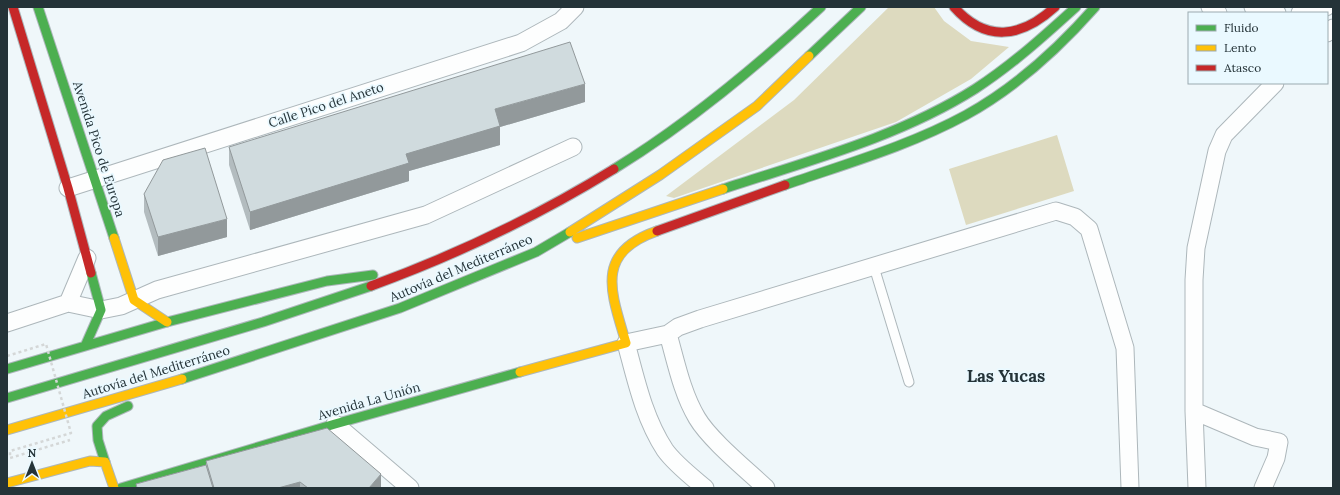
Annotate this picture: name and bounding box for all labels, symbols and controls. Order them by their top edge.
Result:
legend [1188,12,1328,84]
text: Fluido [1224,20,1259,35]
text: Lento [1224,40,1256,55]
text: Atasco [1223,60,1261,75]
street label: Avenida Pico de Europa [69,78,129,219]
street label: Calle Pico del Aneto [266,78,386,132]
street label: Autovía del Mediterráneo [386,230,535,306]
street label: Autovía del Mediterráneo [79,341,232,403]
district label: Las Yucas [967,365,1045,387]
street label: Avenida La Unión [315,378,422,424]
north arrow [12,443,52,483]
text: N [28,446,37,460]

